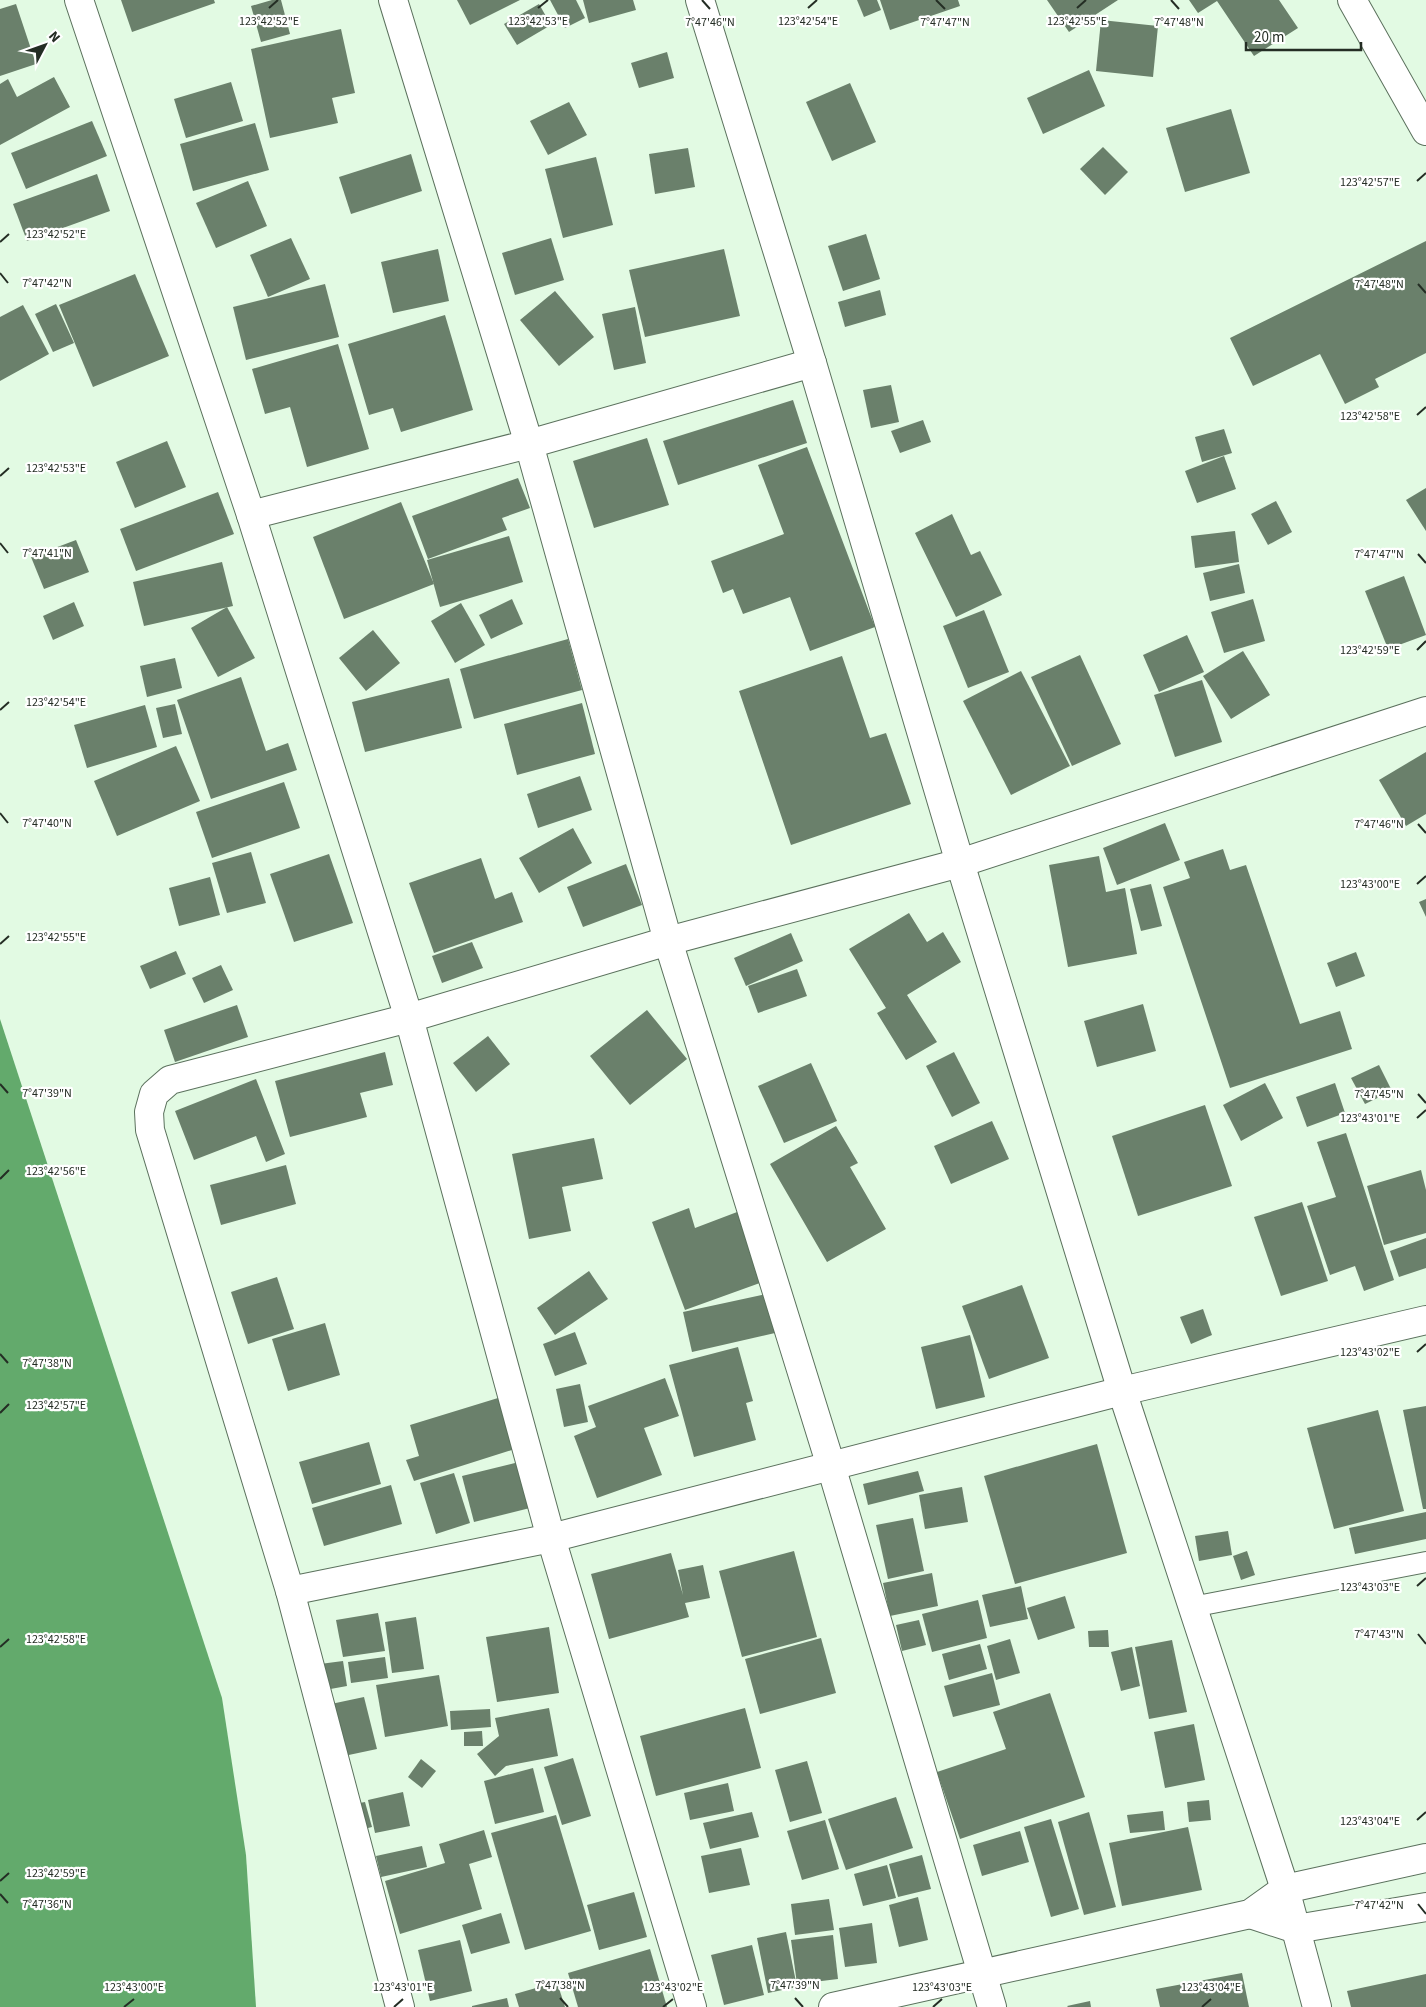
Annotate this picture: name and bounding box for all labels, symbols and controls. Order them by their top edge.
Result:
text: 123°42'52"E [239,13,299,30]
text: 123°42'53"E [508,13,568,30]
text: 123°42'54"E [778,13,838,30]
text: 123°42'55"E [1047,13,1107,30]
text: 7°47'46"N [685,14,735,31]
text: 7°47'47"N [920,14,970,31]
text: 7°47'48"N [1154,14,1204,31]
north arrow [20,20,70,70]
scale bar [1246,20,1361,52]
text: N [43,27,65,47]
text: 20 m [1254,27,1284,48]
text: 123°42'57"E [1340,174,1400,191]
text: 123°42'52"E [26,226,86,243]
text: 7°47'42"N [22,275,72,292]
text: 7°47'48"N [1354,276,1404,293]
text: 123°42'58"E [1340,408,1400,425]
text: 123°42'53"E [26,460,86,477]
text: 7°47'41"N [22,545,72,562]
text: 7°47'47"N [1354,546,1404,563]
text: 123°42'59"E [1340,642,1400,659]
text: 123°42'54"E [26,694,86,711]
text: 7°47'40"N [22,815,72,832]
text: 7°47'46"N [1354,816,1404,833]
text: 123°43'00"E [1340,876,1400,893]
text: 123°42'55"E [26,929,86,946]
text: 7°47'39"N [22,1085,72,1102]
text: 7°47'45"N [1354,1086,1404,1103]
text: 123°43'01"E [1340,1110,1400,1127]
text: 123°42'56"E [26,1163,86,1180]
text: 123°43'02"E [1340,1344,1400,1361]
text: 7°47'38"N [22,1355,72,1372]
text: 123°42'57"E [26,1397,86,1414]
text: 123°43'03"E [1340,1579,1400,1596]
text: 7°47'43"N [1354,1626,1404,1643]
text: 123°42'58"E [26,1631,86,1648]
text: 123°43'04"E [1340,1813,1400,1830]
text: 123°42'59"E [26,1865,86,1882]
text: 7°47'36"N [22,1896,72,1913]
text: 7°47'42"N [1354,1897,1404,1914]
text: 7°47'38"N [535,1977,585,1994]
text: 7°47'39"N [770,1977,820,1994]
text: 123°43'00"E [104,1979,164,1996]
text: 123°43'01"E [373,1979,433,1996]
text: 123°43'02"E [643,1979,703,1996]
text: 123°43'03"E [912,1979,972,1996]
text: 123°43'04"E [1181,1979,1241,1996]

